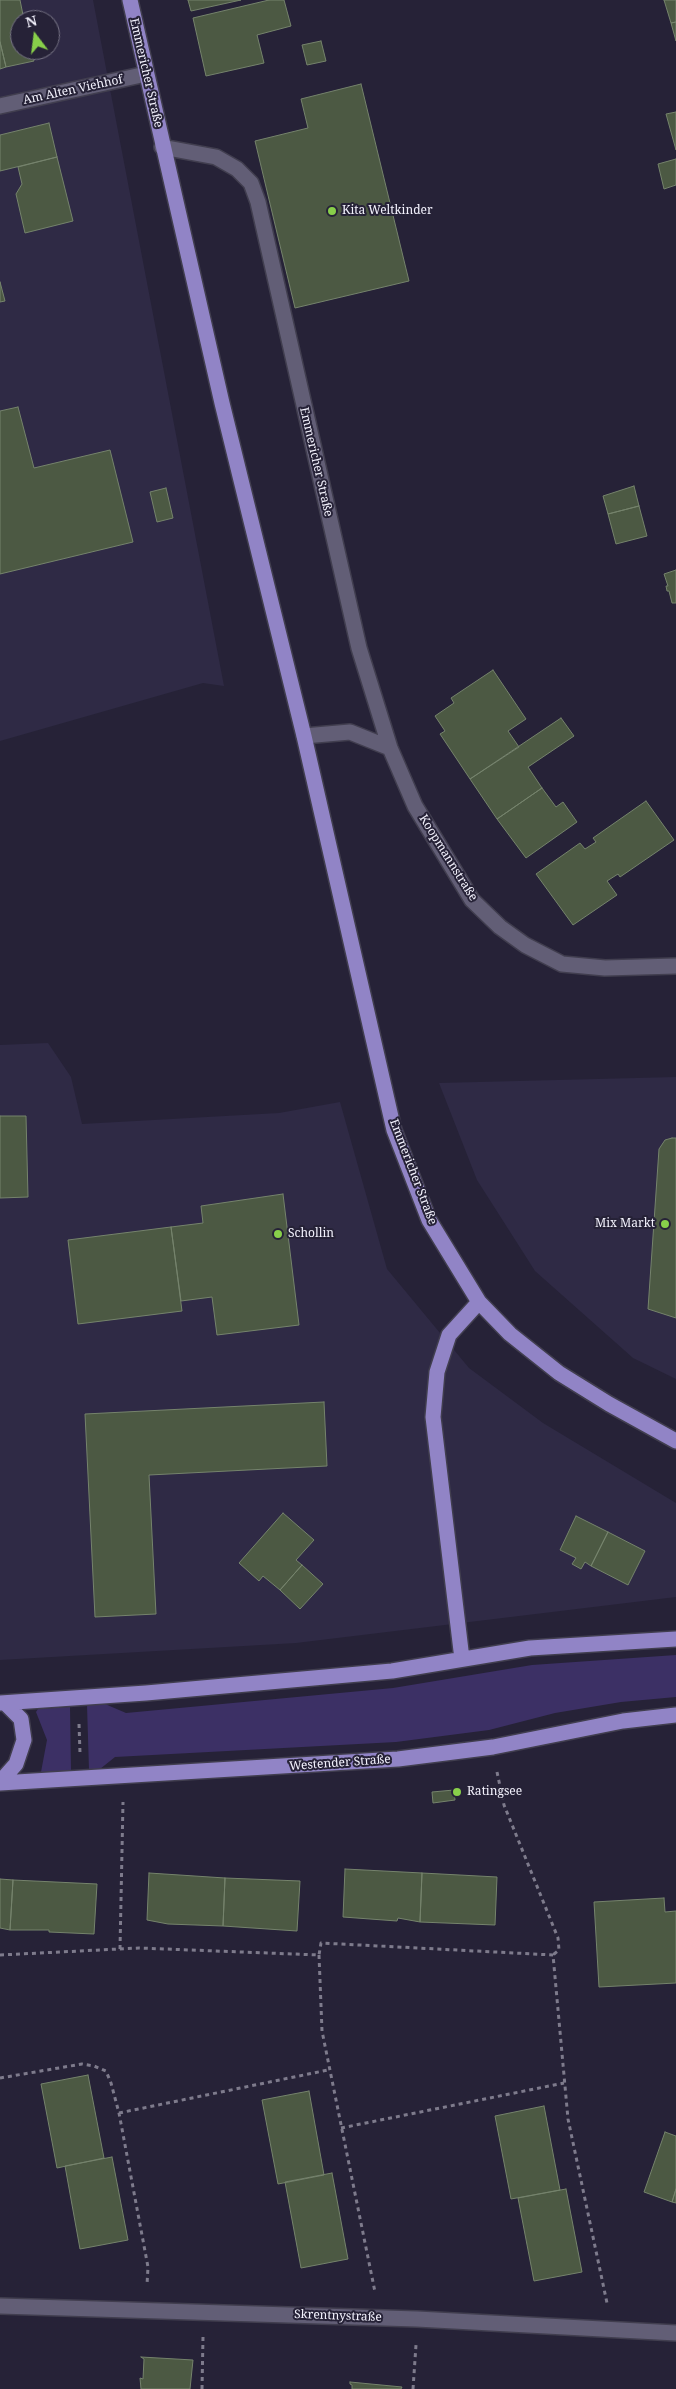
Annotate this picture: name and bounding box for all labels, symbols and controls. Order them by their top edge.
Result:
north arrow [10,10,60,60]
text: N [23,10,39,32]
street label: Emmericher Straße [126,17,166,129]
street label: Am Alten Viehhof [22,72,124,108]
place label: Kita Weltkinder [342,204,433,218]
marker: Kita Weltkinder [326,205,338,217]
street label: Emmericher Straße [296,406,336,518]
street label: Koopmannstraße [416,812,480,904]
street label: Emmericher Straße [386,1117,440,1227]
place label: Mix Markt [595,1217,655,1231]
marker: Mix Markt [659,1218,671,1230]
place label: Schollin [288,1227,334,1241]
marker: Schollin [272,1228,284,1240]
street label: Westender Straße [289,1752,391,1774]
place label: Ratingsee [467,1785,522,1799]
marker: Ratingsee [451,1786,463,1798]
street label: Skrentnystraße [294,2307,382,2325]

